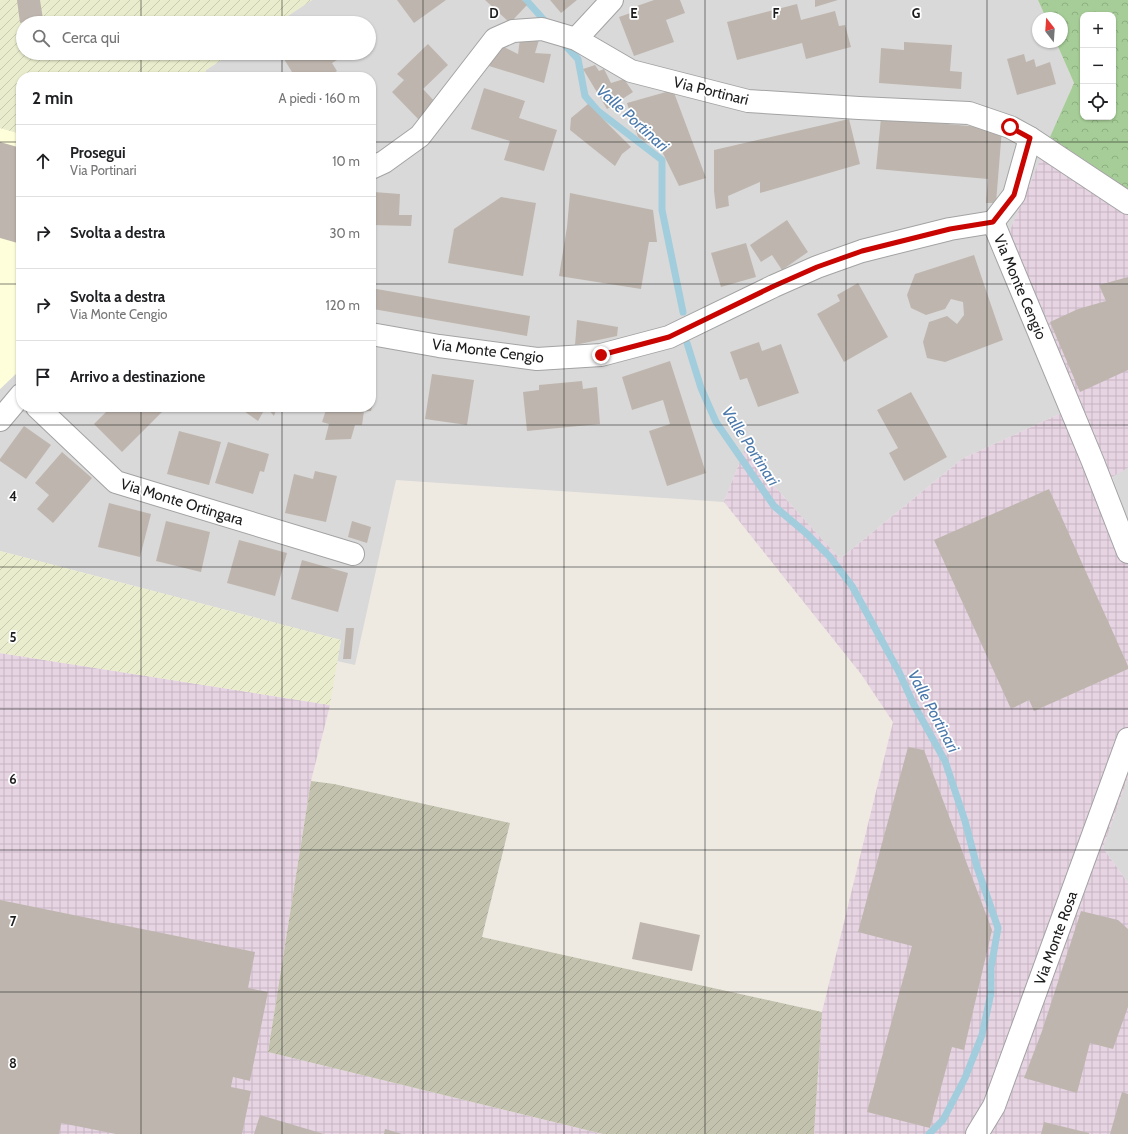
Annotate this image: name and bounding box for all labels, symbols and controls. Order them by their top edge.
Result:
text: D [489,5,499,21]
text: E [630,5,638,21]
text: F [773,5,780,21]
text: G [912,5,921,21]
north arrow [1032,12,1068,48]
map controls [1080,12,1116,120]
button: + [1080,12,1116,48]
search box [16,16,376,60]
icon: search [30,27,52,49]
text: Cerca qui [62,29,120,47]
button: − [1080,48,1116,84]
street label: Via Portinari [672,73,750,109]
water label: Valle Portinari [593,81,673,156]
button: locate [1080,84,1116,120]
text: 2 min [32,88,73,108]
text: A piedi · 160 m [278,90,360,106]
route start [1001,118,1019,136]
text: Prosegui [70,144,126,162]
icon: ahead [32,150,54,172]
text: 10 m [332,153,360,169]
text: Via Portinari [70,162,136,178]
icon: right [32,222,54,244]
text: Svolta a destra [70,224,165,242]
text: 30 m [330,225,360,241]
street label: Via Monte Cengio [990,232,1050,342]
text: Svolta a destra [70,288,165,306]
icon: right [32,294,54,316]
text: 120 m [326,297,360,313]
text: Via Monte Cengio [70,306,167,322]
street label: Via Monte Cengio [431,335,545,367]
route end [592,346,610,364]
icon: arrive [32,366,54,388]
text: Arrivo a destinazione [70,368,205,386]
water label: Valle Portinari [718,403,784,490]
street label: Via Monte Ortingara [118,475,246,529]
text: 4 [9,488,17,504]
text: 5 [10,629,17,645]
water label: Valle Portinari [904,667,963,756]
text: 6 [9,771,17,787]
street label: Via Monte Rosa [1031,888,1082,987]
text: 7 [10,913,17,929]
text: 8 [9,1055,17,1071]

